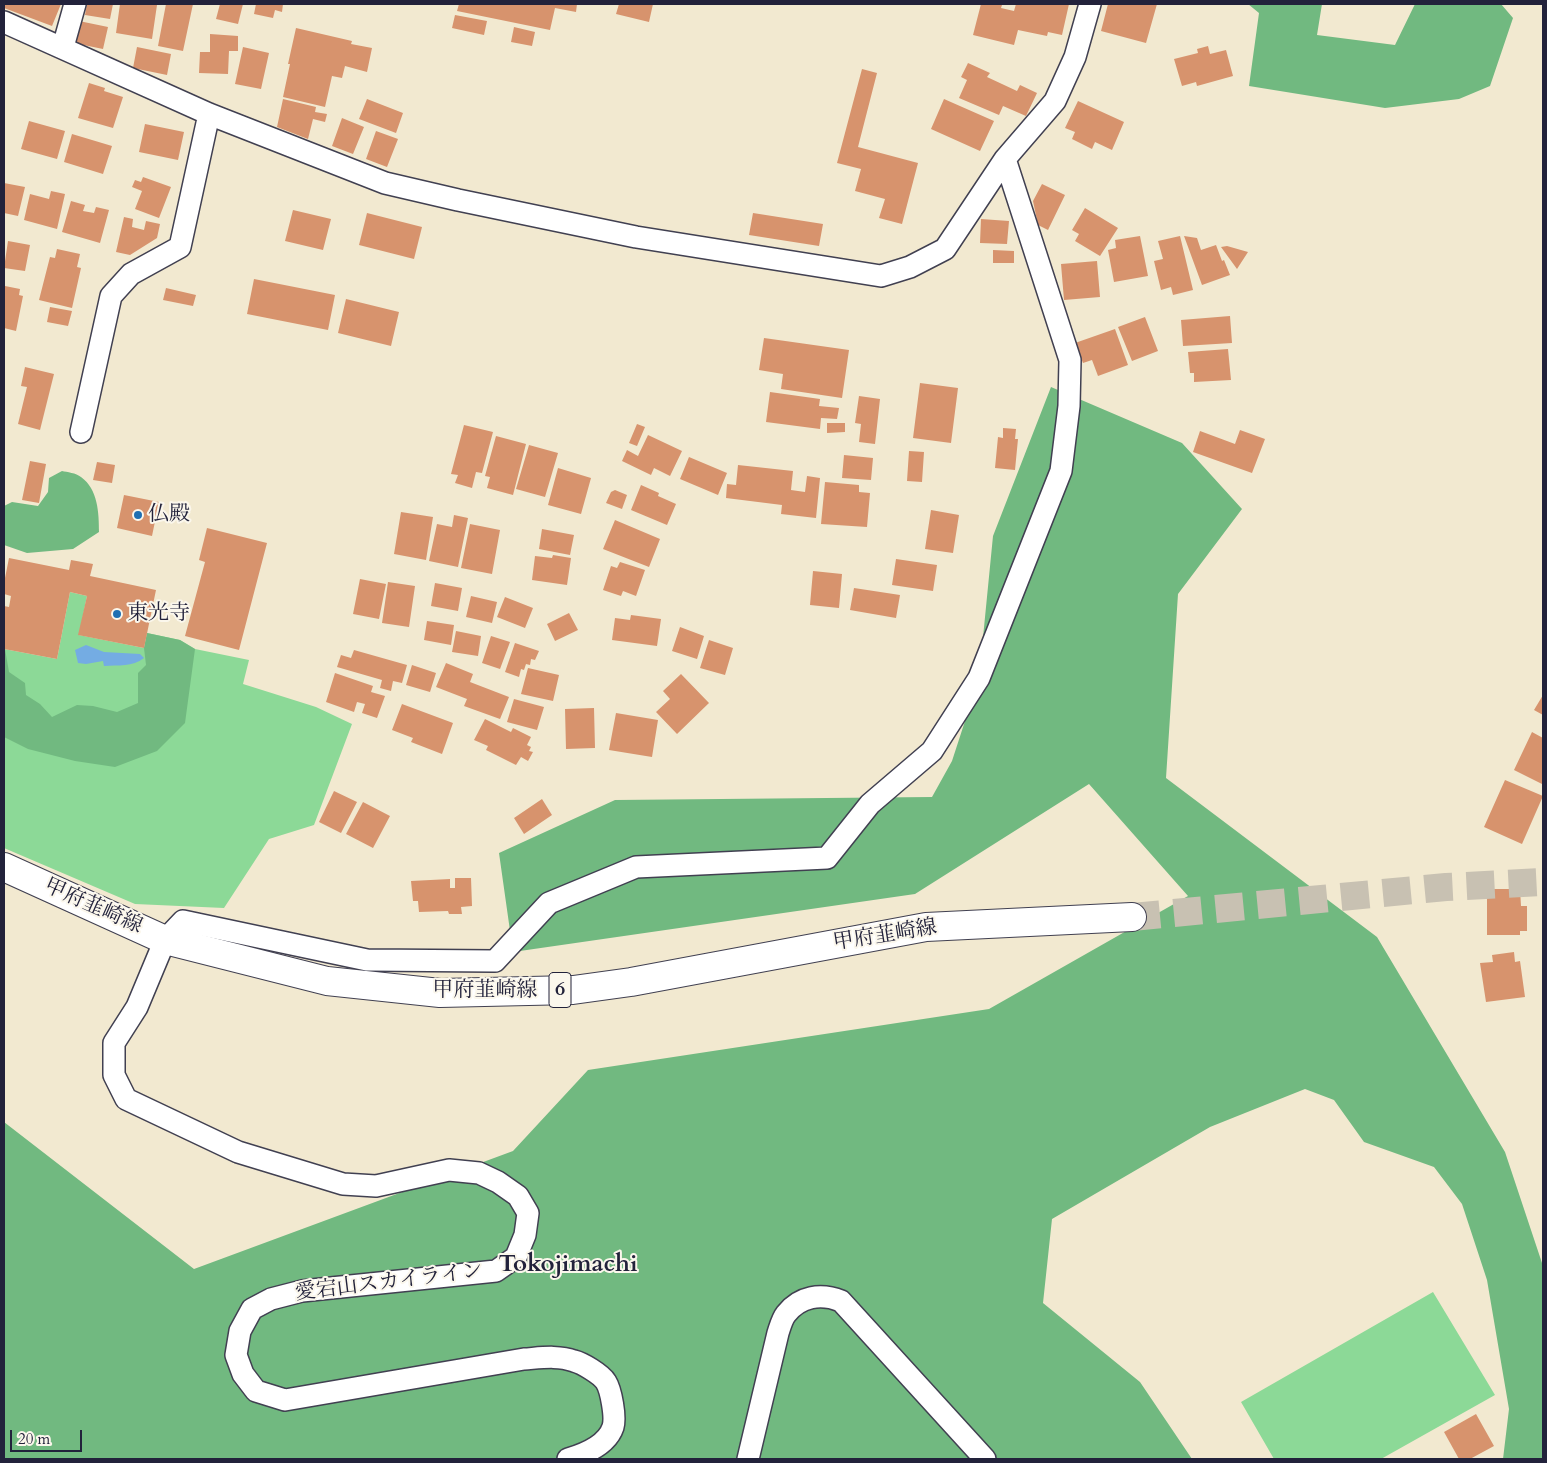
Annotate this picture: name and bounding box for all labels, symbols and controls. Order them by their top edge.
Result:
place label: 仏殿 [148,502,190,528]
marker: 仏殿 [132,509,144,521]
place label: 東光寺 [127,601,190,627]
marker: 東光寺 [111,608,123,620]
street label: 甲府韮崎線 [40,874,146,940]
street label: 甲府韮崎線 [831,915,939,957]
road number: 6 [549,972,571,1008]
street label: 甲府韮崎線 [433,978,537,1004]
district label: Tokojimachi [498,1251,638,1279]
street label: 愛宕山スカイライン [294,1259,484,1307]
scale bar [12,1420,85,1452]
text: 20 m [18,1429,50,1449]

